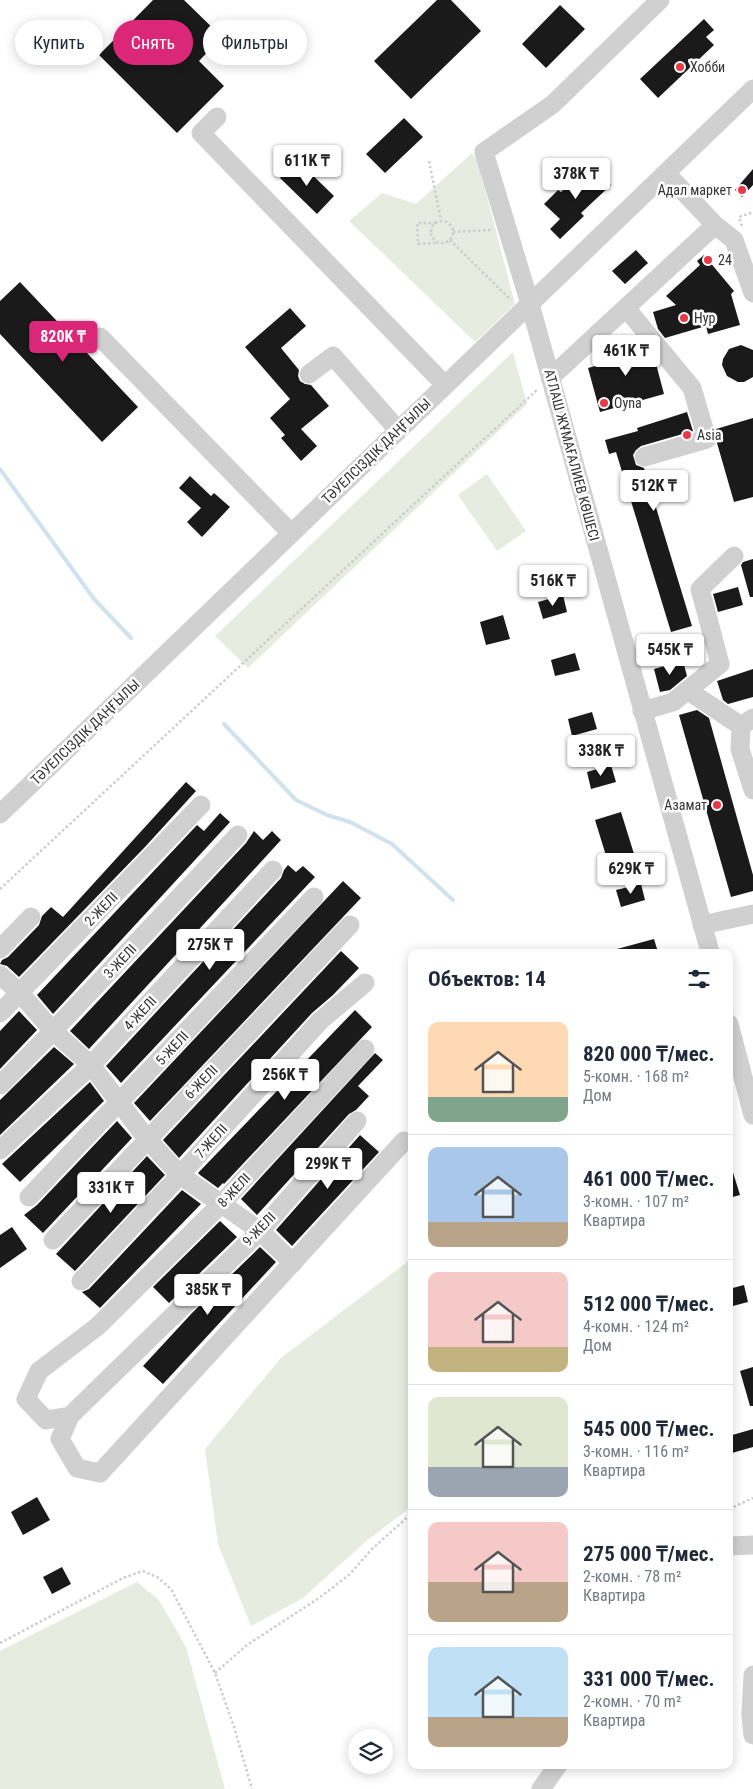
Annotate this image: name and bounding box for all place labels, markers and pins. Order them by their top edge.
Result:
place label: Хобби [690,59,725,75]
marker: Хобби [674,61,686,73]
pin: 611K ₸ [266,144,348,187]
pin: 378K ₸ [535,158,617,200]
place label: Адал маркет [658,182,732,198]
marker: Адал маркет [736,184,748,196]
place label: 24 [718,252,732,268]
marker: 24 [702,254,714,266]
place label: Нур [694,310,716,326]
marker: Нур [678,312,690,324]
pin: 820K ₸ [22,320,104,363]
pin: 461K ₸ [585,334,667,377]
place label: Oyna [614,395,642,411]
marker: Oyna [598,397,610,409]
place label: Asia [697,427,721,443]
marker: Asia [681,429,693,441]
pin: 512K ₸ [613,470,695,512]
pin: 516K ₸ [512,564,594,607]
pin: 545K ₸ [629,634,711,676]
pin: 338K ₸ [560,734,642,777]
place label: Азамат [664,797,707,813]
marker: Азамат [711,799,723,811]
pin: 629K ₸ [590,852,672,895]
pin: 275K ₸ [169,928,251,971]
pin: 256K ₸ [244,1058,326,1101]
pin: 299K ₸ [287,1148,369,1190]
pin: 331K ₸ [70,1172,152,1214]
pin: 385K ₸ [167,1274,249,1316]

